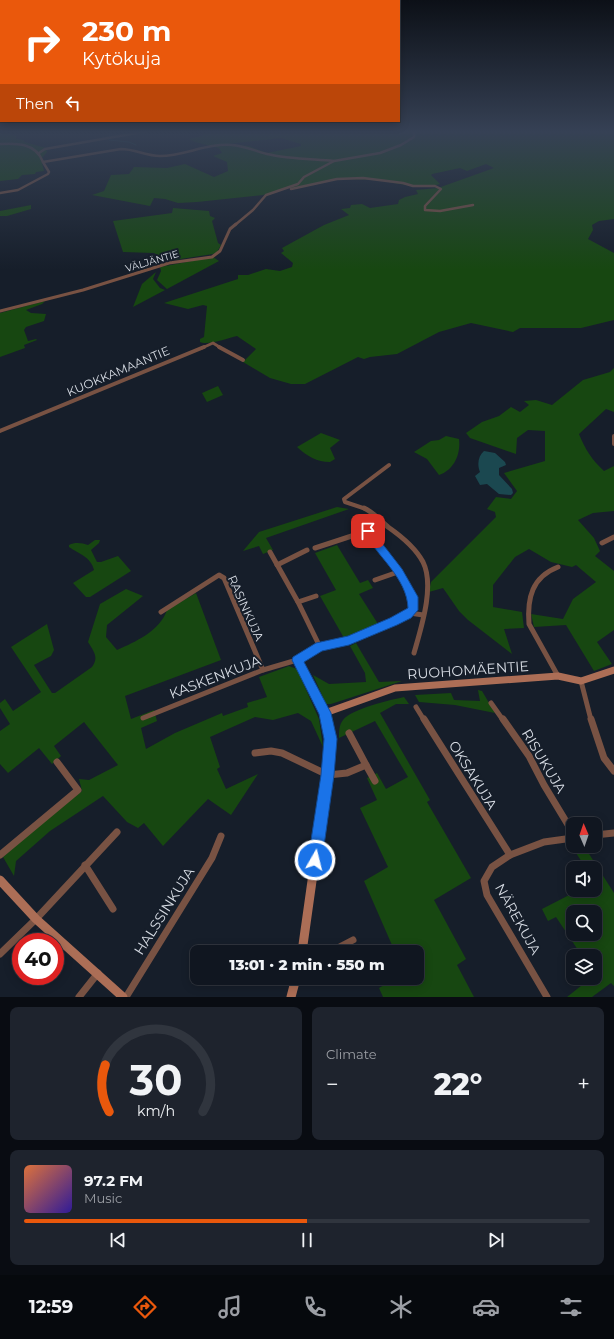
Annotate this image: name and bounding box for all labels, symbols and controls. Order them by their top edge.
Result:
text: 230 m [82,14,171,48]
icon: right [16,16,68,68]
text: Kytökuja [82,48,161,70]
icon: left [62,92,84,114]
text: Then [16,94,54,113]
street label: VÄLJÄNTIE [124,247,181,275]
street label: KUOKKAMAANTIE [64,343,172,399]
pin [351,514,385,548]
icon: arrive [357,520,379,542]
street label: RASINKUJA [225,573,267,644]
street label: KASKENKUJA [167,651,264,703]
street label: RUOHOMÄENTIE [407,657,529,683]
street label: RISUKUJA [518,726,571,797]
street label: OKSAKUJA [445,737,502,814]
north arrow [566,817,602,853]
map controls [566,817,602,985]
position arrow [294,839,336,881]
button: sound [566,861,602,897]
street label: HALSSINKUJA [130,863,199,958]
street label: NÄREKUJA [491,880,545,959]
button: search [566,905,602,941]
speed limit sign: 40 [12,933,64,985]
button: layers [566,949,602,985]
text: 13:01 · 2 min · 550 m [229,955,385,974]
text: Climate [326,1046,377,1062]
text: 30 [129,1054,182,1104]
text: 22° [434,1066,482,1103]
text: − [326,1071,339,1098]
text: + [577,1071,590,1098]
text: km/h [137,1101,175,1119]
text: 97.2 FM [84,1171,143,1190]
text: Music [84,1190,122,1206]
icon: previous [107,1229,129,1251]
icon: pause [296,1229,318,1251]
icon: next [485,1229,507,1251]
icon: directions [131,1293,159,1321]
icon: music [216,1293,244,1321]
icon: phone [301,1293,329,1321]
icon: climate [387,1293,415,1321]
icon: car [472,1293,500,1321]
icon: filters [557,1293,585,1321]
text: 12:59 [29,1296,73,1318]

